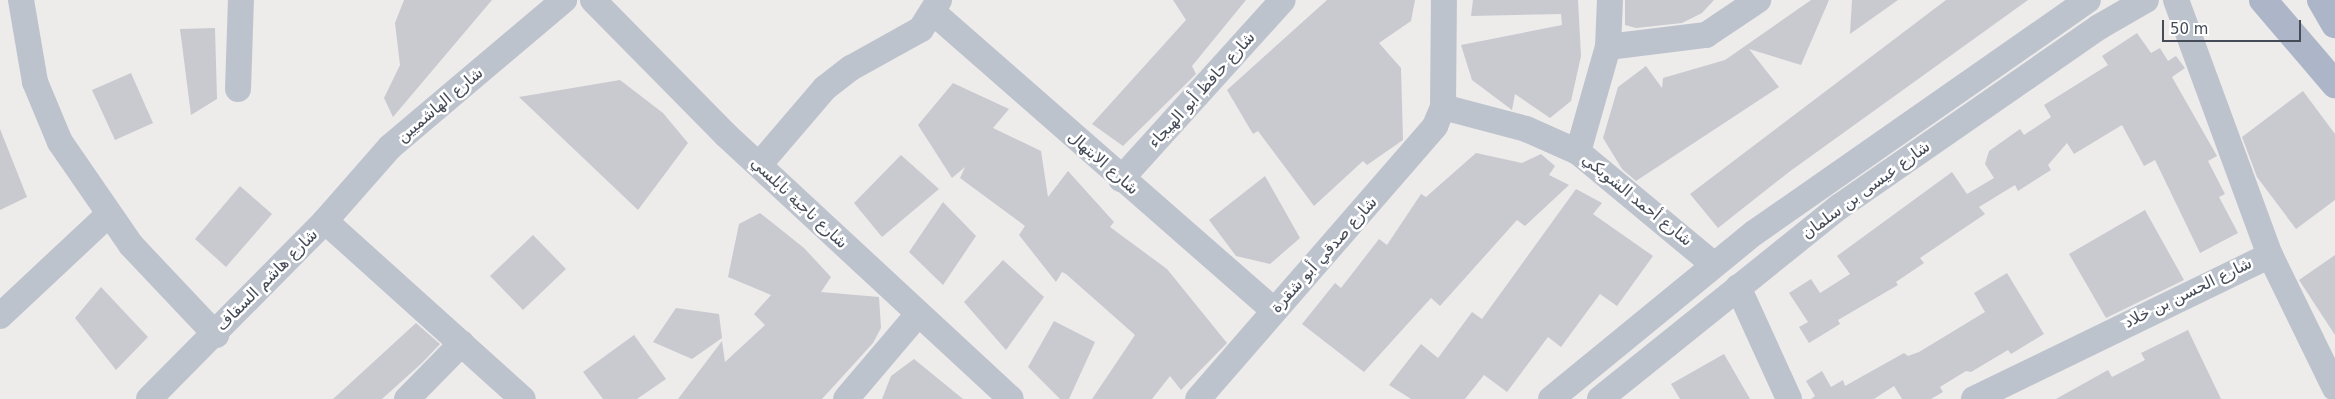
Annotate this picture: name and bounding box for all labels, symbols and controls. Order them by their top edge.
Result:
scale bar [2165,10,2304,42]
text: 50 m [2170,20,2208,38]
street label: شارع حافظ أبو الهيجاء [1145,28,1259,152]
street label: شارع الهاشميين [393,63,487,147]
street label: شارع الابتهال [1064,127,1142,199]
street label: شارع عيسى بن سلمان [1798,137,1934,243]
street label: شارع أحمد الشوبكي [1578,150,1696,250]
street label: شارع ناجية نابلسي [747,153,851,253]
street label: شارع صدقي أبو شقرة [1267,193,1381,317]
street label: شارع هاشم السقاف [212,225,322,335]
street label: شارع الحسن بن خلاد [2121,254,2255,332]

